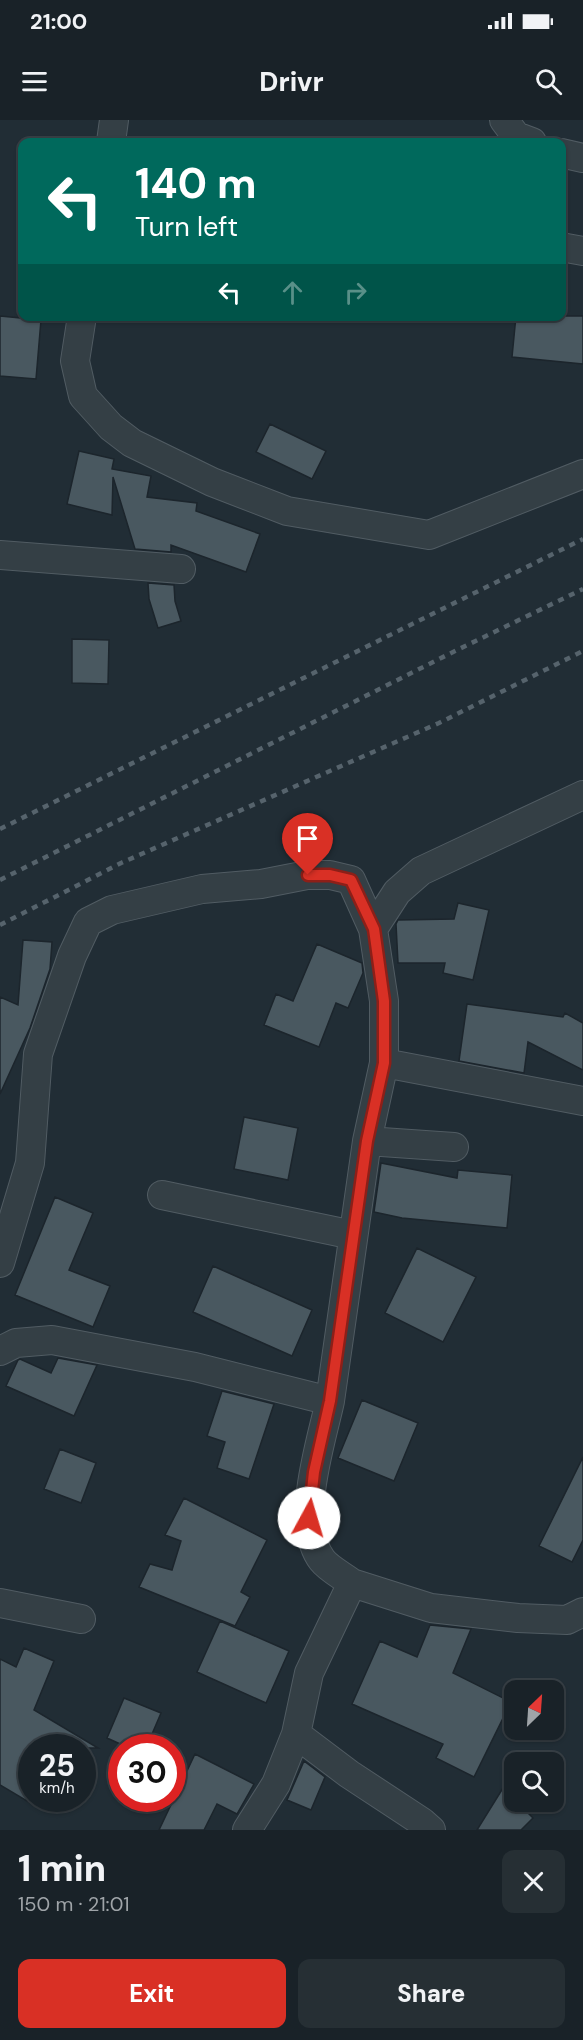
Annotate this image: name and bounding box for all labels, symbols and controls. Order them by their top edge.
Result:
text: 21:00 [30,7,87,36]
text: Drivr [259,64,324,99]
icon: menu [18,65,51,98]
icon: search [532,65,565,98]
text: 140 m [135,156,257,211]
icon: left [36,162,114,240]
text: Turn left [135,209,238,244]
icon: left [213,276,246,309]
icon: ahead [276,276,309,309]
icon: right [339,276,372,309]
pin [282,813,333,875]
icon: arrive [291,822,324,855]
position arrow [277,1486,341,1550]
north arrow [504,1680,564,1740]
map controls [504,1680,564,1812]
speed limit sign: 30 [108,1734,186,1812]
text: 25 [39,1746,75,1785]
button: search [504,1752,564,1812]
text: km/h [39,1778,75,1798]
text: 1 min [18,1845,106,1892]
button: close [502,1850,565,1913]
text: 150 m · 21:01 [18,1891,130,1917]
button: Exit [18,1959,286,2028]
button: Share [298,1959,565,2028]

